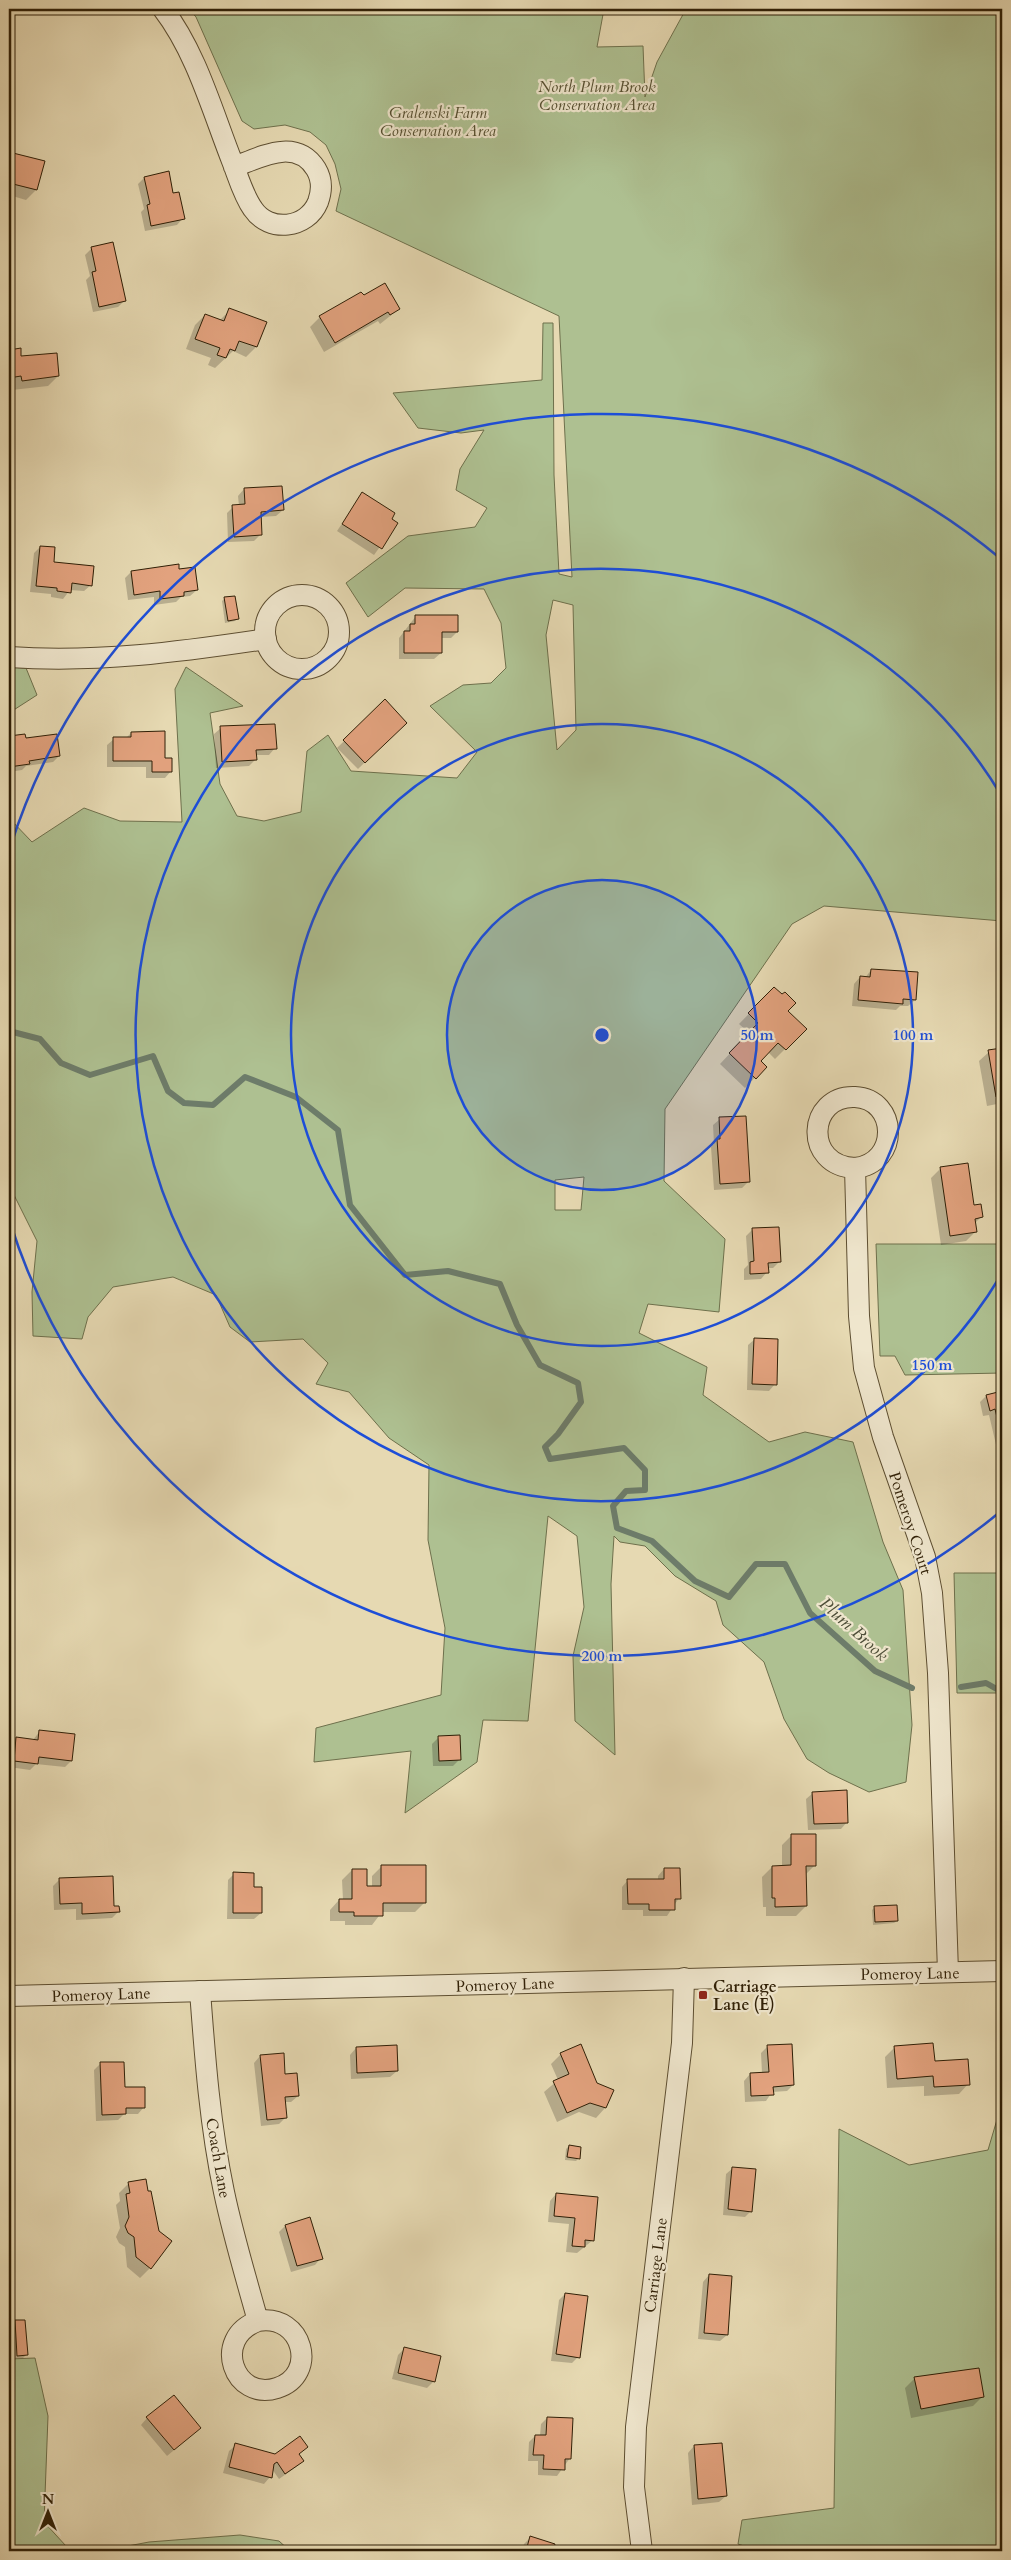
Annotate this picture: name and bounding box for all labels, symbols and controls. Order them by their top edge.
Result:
park label: North Plum Brook Conservation Area [538,76,656,116]
park label: Gralenski Farm Conservation Area [380,102,496,142]
text: 50 m [740,1025,774,1045]
text: 100 m [893,1025,934,1045]
centre of rings [593,1026,611,1044]
text: 150 m [912,1355,953,1375]
street label: Pomeroy Court [883,1469,937,1577]
water label: Plum Brook [814,1592,894,1667]
text: 200 m [582,1646,623,1666]
street label: Pomeroy Lane [860,1962,960,1986]
street label: Pomeroy Lane [455,1972,555,1998]
place label: Carriage Lane (E) [713,1976,777,2016]
street label: Pomeroy Lane [51,1982,151,2008]
marker: Carriage Lane (E) [697,1989,709,2001]
street label: Coach Lane [200,2116,236,2200]
street label: Carriage Lane [639,2216,673,2314]
north arrow [22,2488,72,2538]
text: N [42,2490,54,2509]

